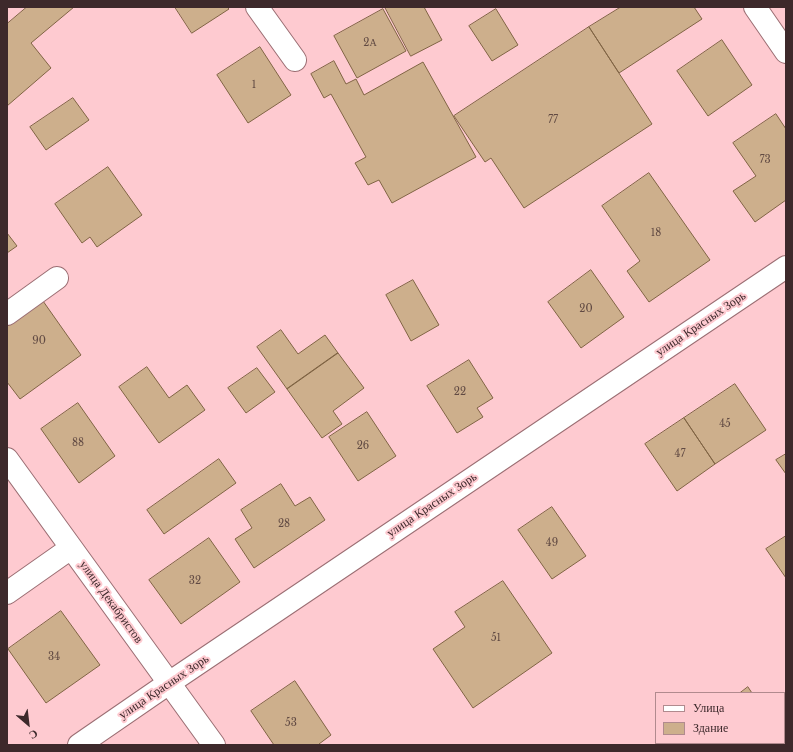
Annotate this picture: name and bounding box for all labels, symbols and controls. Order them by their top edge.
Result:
house number: 2А [363,37,377,49]
house number: 1 [252,79,256,91]
house number: 77 [548,114,558,126]
house number: 73 [759,154,771,166]
house number: 18 [651,227,661,239]
street label: улица Красных Зорь [653,289,749,359]
house number: 20 [579,303,593,315]
house number: 90 [32,335,46,347]
house number: 22 [454,386,466,398]
house number: 45 [719,418,731,430]
house number: 88 [72,437,84,449]
house number: 26 [357,440,369,452]
house number: 47 [675,448,685,460]
street label: улица Красных Зорь [384,470,480,540]
house number: 28 [278,518,290,530]
house number: 49 [546,537,558,549]
street label: улица Декабристов [76,558,146,646]
house number: 32 [189,575,201,587]
house number: 51 [491,632,501,644]
house number: 34 [48,651,60,663]
street label: улица Красных Зорь [116,652,212,722]
legend [655,692,785,744]
text: Улица [693,700,724,715]
north arrow [8,704,48,744]
house number: 53 [285,717,297,729]
text: Здание [693,720,728,735]
text: С [27,727,40,743]

